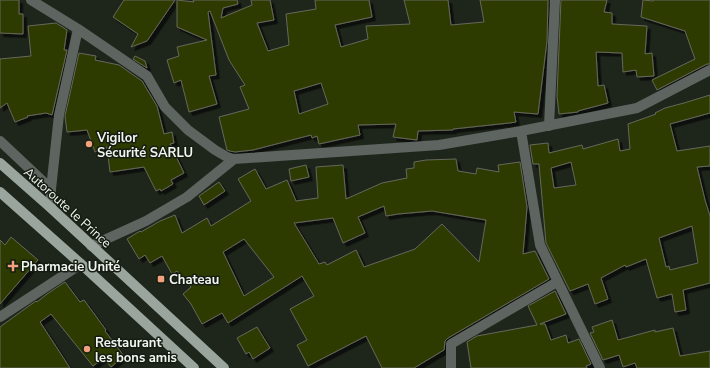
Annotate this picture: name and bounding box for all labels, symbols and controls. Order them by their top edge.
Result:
place label: Vigilor Sécurité SARLU [96,129,193,162]
marker: Vigilor Sécurité SARLU [84,139,94,149]
street label: Autoroute le Prince [20,163,115,252]
place label: Pharmacie Unité [21,258,120,276]
marker: Pharmacie Unité [8,261,18,271]
place label: Chateau [169,271,219,289]
marker: Chateau [156,274,166,284]
place label: Restaurant les bons amis [95,334,177,367]
marker: Restaurant les bons amis [82,344,92,354]

